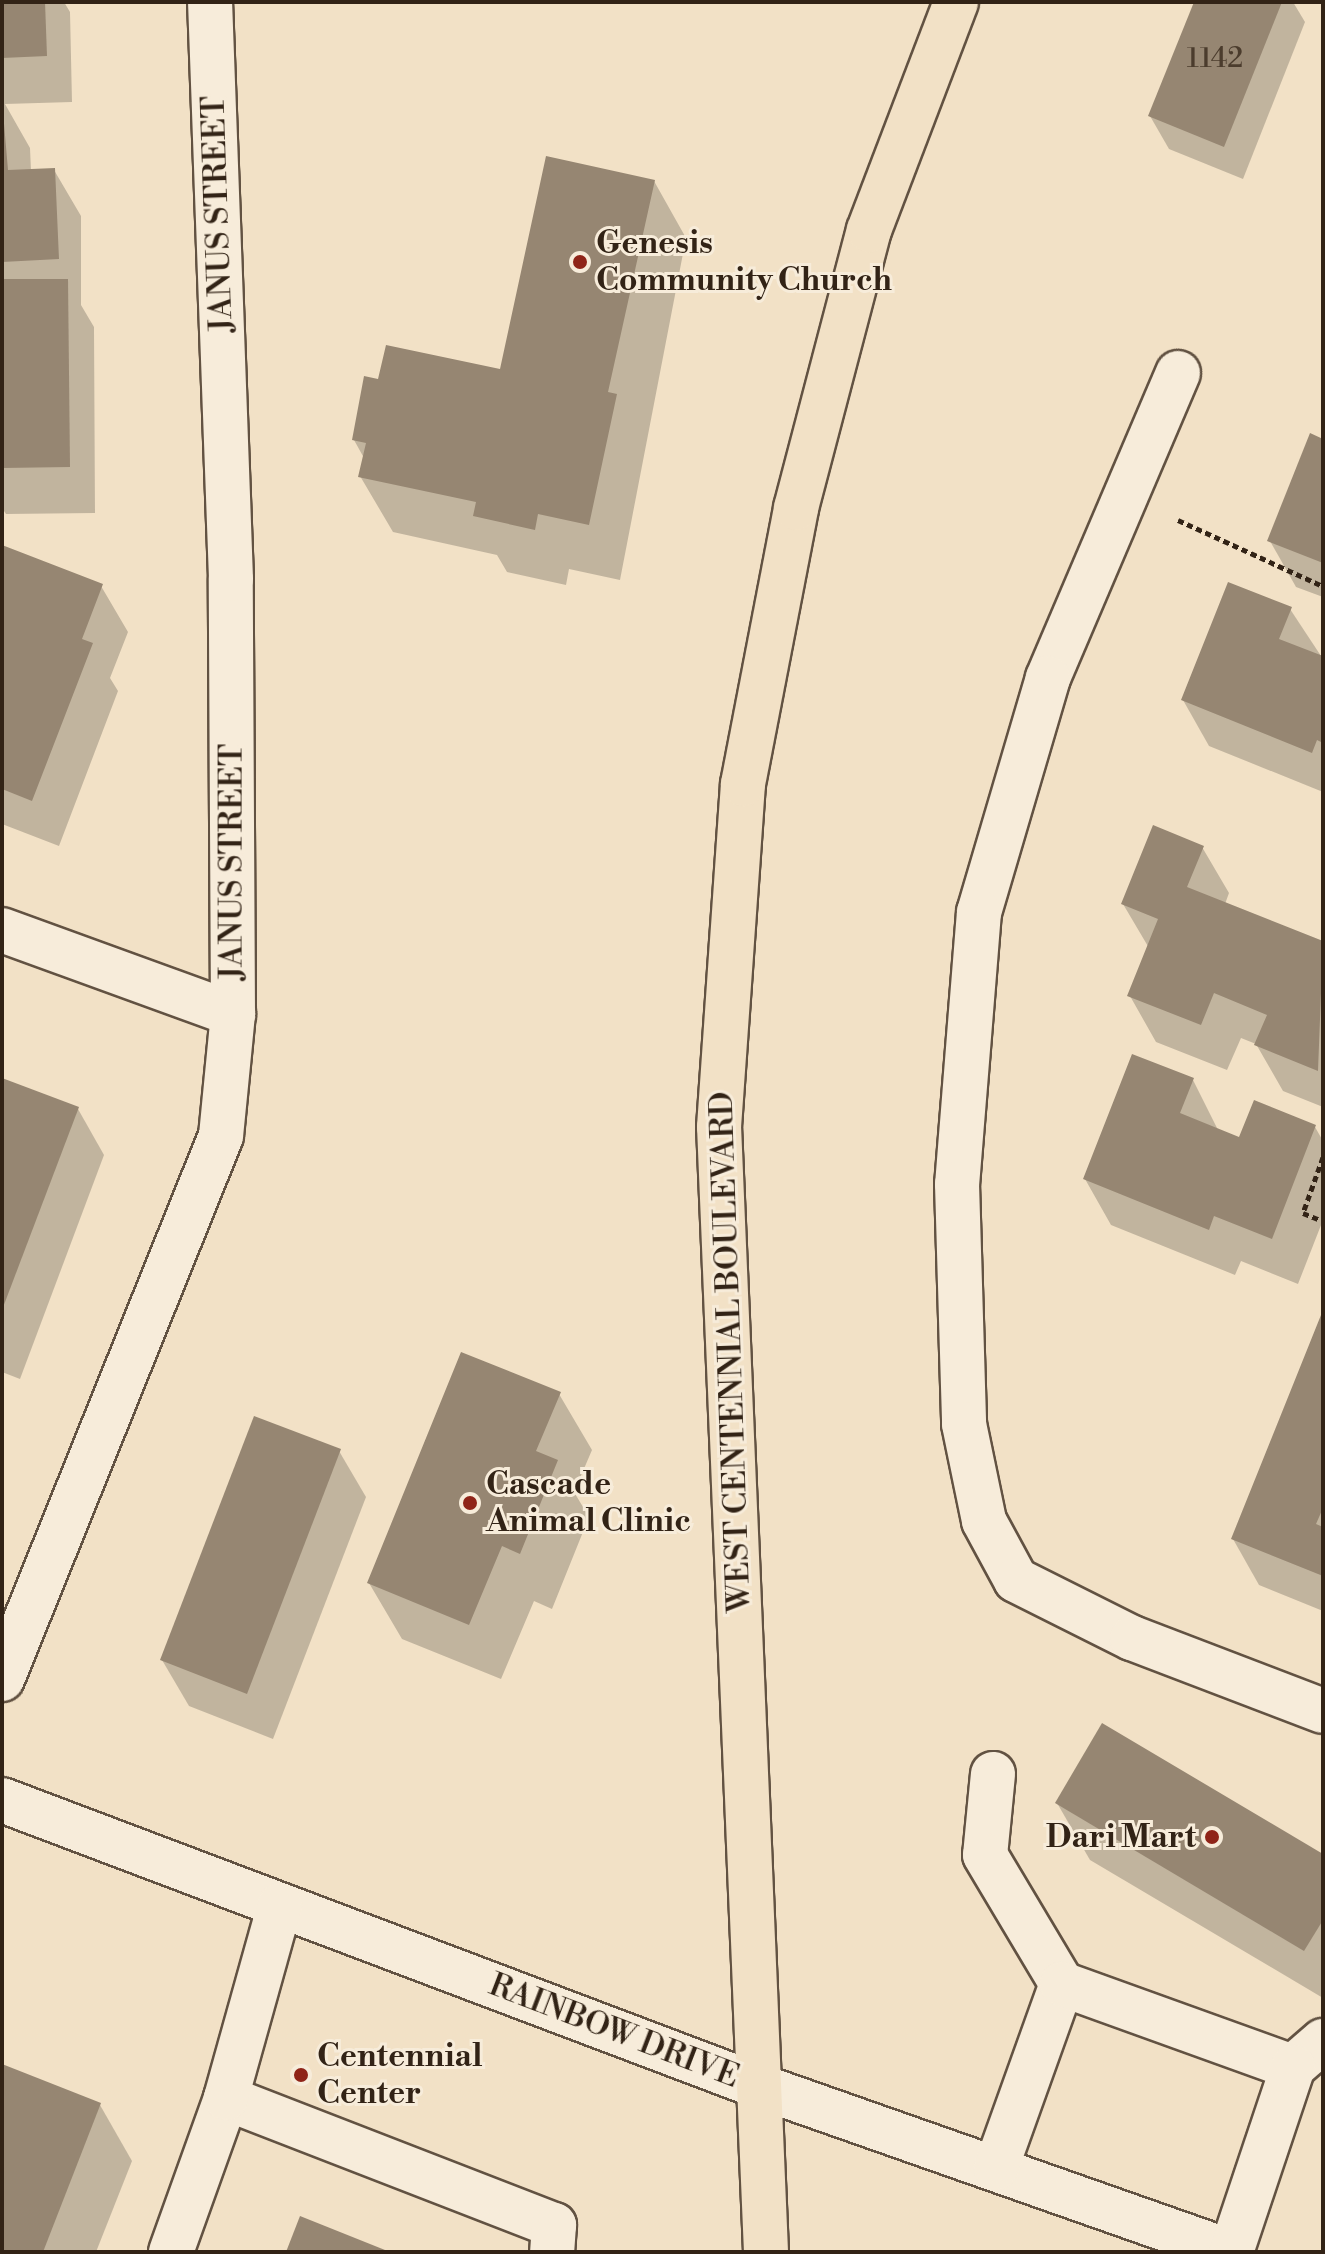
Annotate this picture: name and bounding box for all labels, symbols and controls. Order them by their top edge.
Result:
house number: 1142 [1187,42,1243,76]
street label: JANUS STREET [195,95,241,333]
place label: Genesis Community Church [596,225,892,300]
marker: Genesis Community Church [571,253,589,271]
street label: JANUS STREET [213,744,251,980]
street label: WEST CENTENNIAL BOULEVARD [703,1091,759,1613]
place label: Cascade Animal Clinic [486,1466,691,1541]
marker: Cascade Animal Clinic [461,1494,479,1512]
place label: Dari Mart [1046,1818,1196,1856]
marker: Dari Mart [1203,1828,1221,1846]
street label: RAINBOW DRIVE [484,1966,744,2096]
place label: Centennial Center [317,2038,482,2113]
marker: Centennial Center [292,2066,310,2084]

